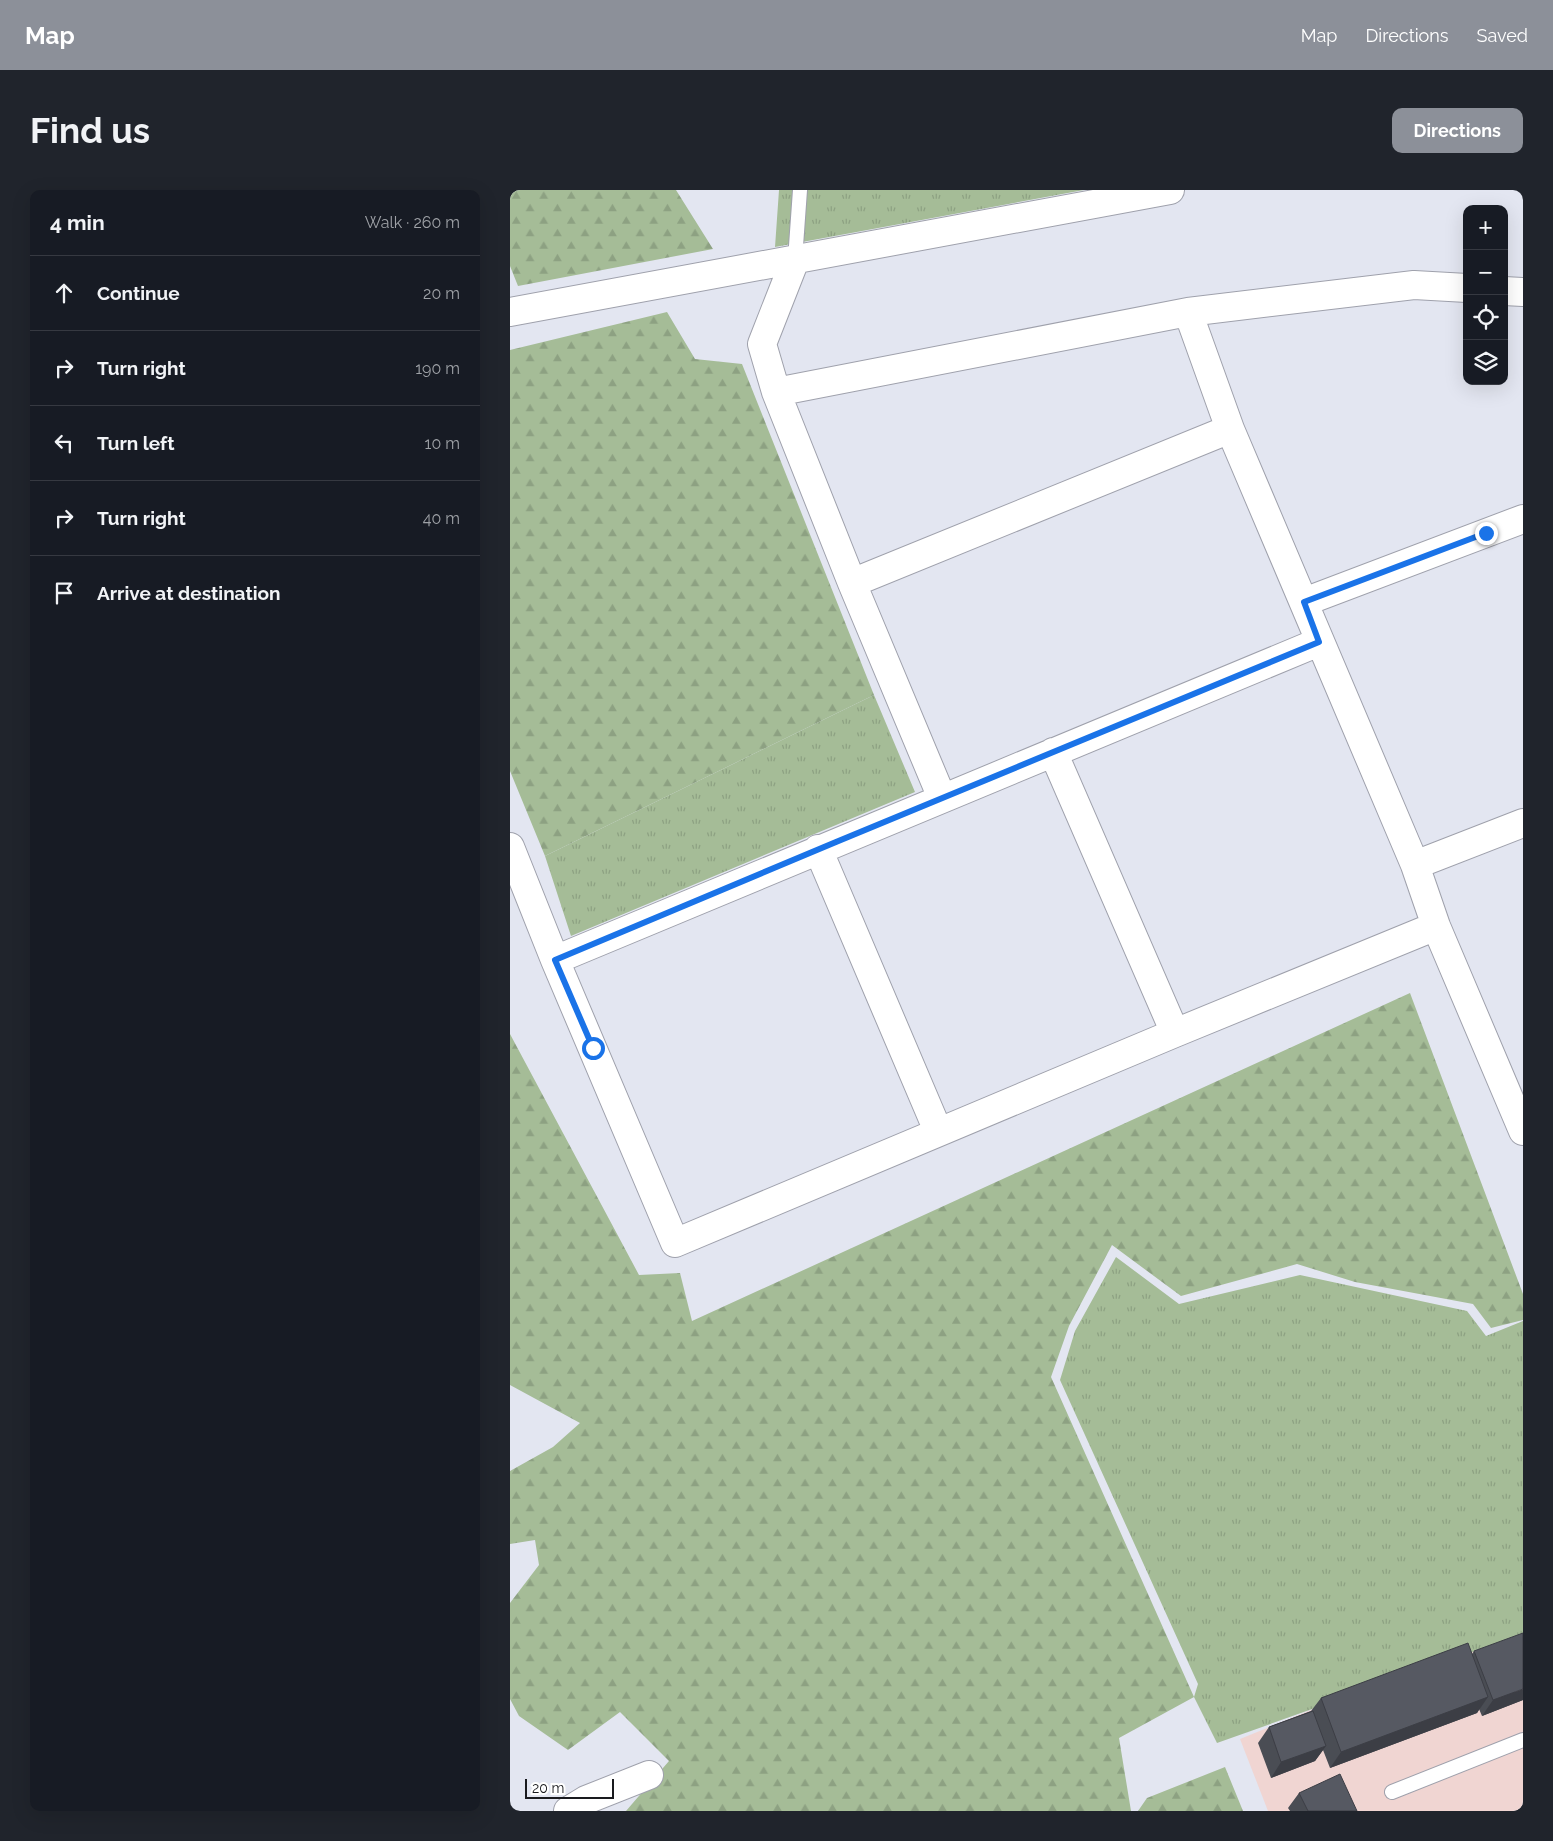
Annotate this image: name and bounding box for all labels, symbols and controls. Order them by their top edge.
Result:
text: Map [25,21,75,50]
text: Map [1301,25,1337,46]
text: Directions [1365,25,1449,46]
text: Saved [1477,25,1528,46]
button: Directions [1392,108,1523,153]
text: Find us [30,110,150,151]
map controls [1463,205,1508,385]
button: + [1463,205,1508,250]
text: 4 min [50,210,105,235]
text: Walk · 260 m [365,213,460,232]
button: − [1463,250,1508,295]
icon: ahead [50,279,78,307]
text: Continue [97,282,180,304]
text: 20 m [423,284,460,303]
button: locate [1463,295,1508,340]
button: layers [1463,340,1508,385]
icon: right [50,354,78,382]
text: Turn right [97,357,186,379]
text: 190 m [415,359,460,378]
icon: left [50,429,78,457]
text: Turn left [97,432,174,454]
text: 10 m [425,434,460,453]
icon: right [50,504,78,532]
text: Turn right [97,507,186,529]
text: 40 m [423,509,460,528]
route end [1475,522,1498,545]
icon: arrive [50,579,78,607]
text: Arrive at destination [97,582,281,604]
route start [582,1037,605,1060]
scale bar [525,1776,614,1799]
text: 20 m [532,1780,564,1796]

